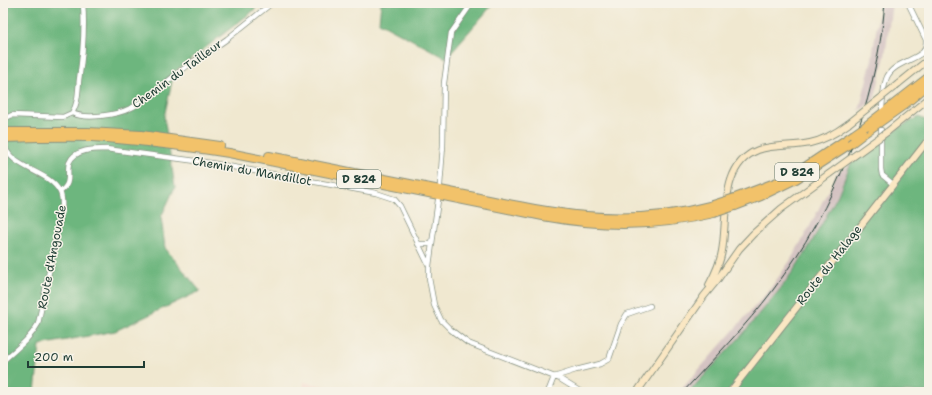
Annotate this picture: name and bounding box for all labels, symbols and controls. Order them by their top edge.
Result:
street label: Chemin du Tailleur [129,36,225,112]
street label: Chemin du Mandillot [191,153,313,189]
road number: D 824 [775,163,819,181]
road number: D 824 [337,170,381,188]
street label: Route d'Angouade [34,203,70,311]
street label: Route du Halage [793,222,865,308]
scale bar [28,343,144,369]
text: 200 m [34,349,73,365]

